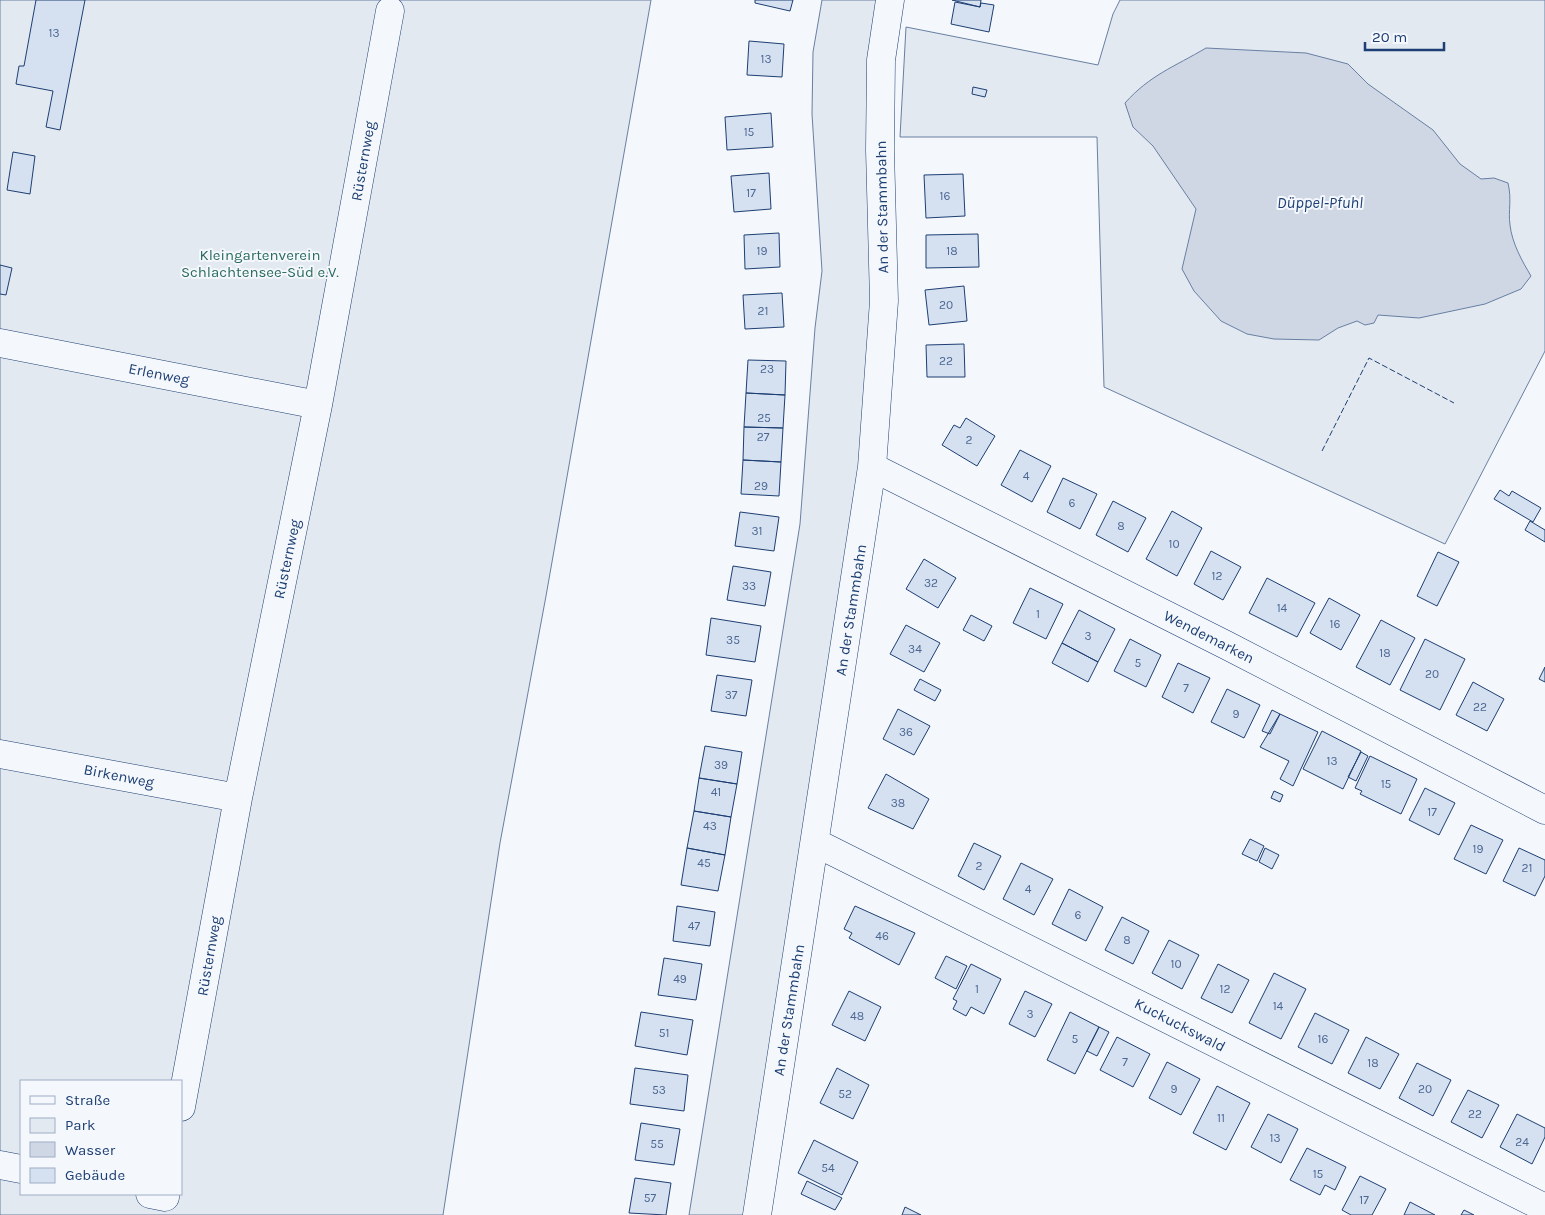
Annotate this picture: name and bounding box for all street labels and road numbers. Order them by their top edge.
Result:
street label: Rüsternweg [347,119,379,202]
street label: An der Stammbahn [872,140,892,274]
street label: Erlenweg [127,359,192,389]
street label: Rüsternweg [270,517,304,600]
street label: An der Stammbahn [832,543,870,677]
street label: Wendemarken [1161,606,1257,668]
street label: Birkenweg [82,760,156,792]
street label: Rüsternweg [193,914,225,997]
street label: An der Stammbahn [770,943,808,1077]
street label: Kuckuckswald [1131,994,1229,1056]

